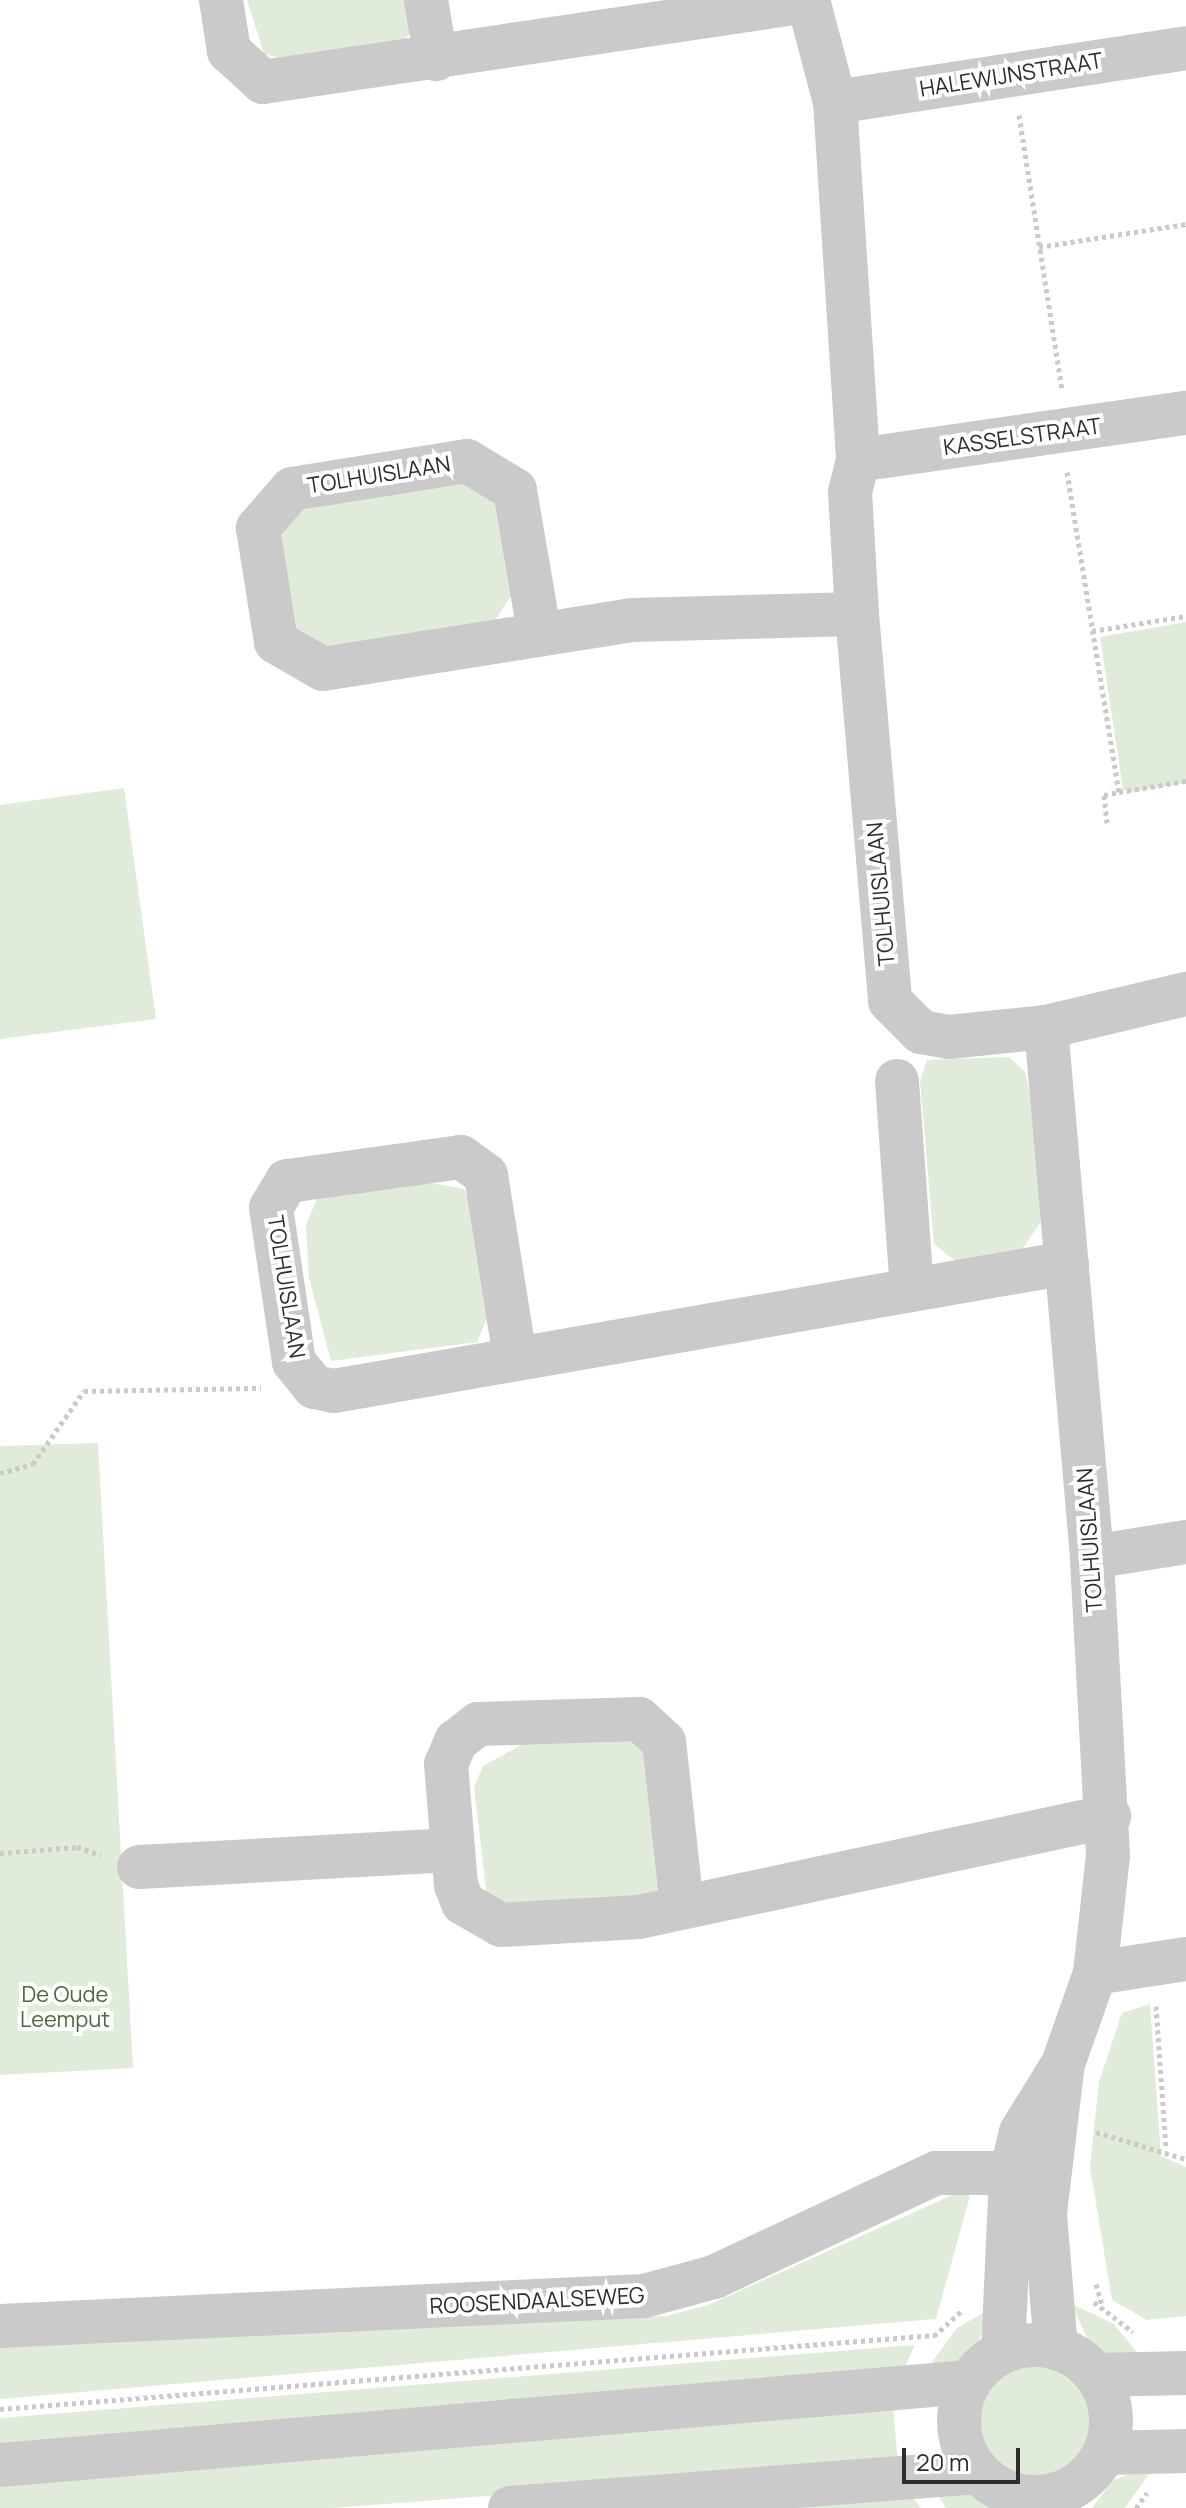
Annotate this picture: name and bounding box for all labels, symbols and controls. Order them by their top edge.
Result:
street label: HALEWIJNSTRAAT [918,48,1104,102]
street label: KASSELSTRAAT [942,413,1102,461]
street label: TOLHUISLAAN [306,451,452,499]
street label: TOLHUISLAAN [862,821,900,967]
street label: TOLHUISLAAN [262,1214,310,1360]
street label: TOLHUISLAAN [1072,1467,1108,1613]
park label: De Oude Leemput [20,1981,110,2032]
street label: ROOSENDAALSEWEG [429,2282,645,2320]
scale bar [906,2432,1024,2482]
text: 20 m [916,2445,969,2478]

